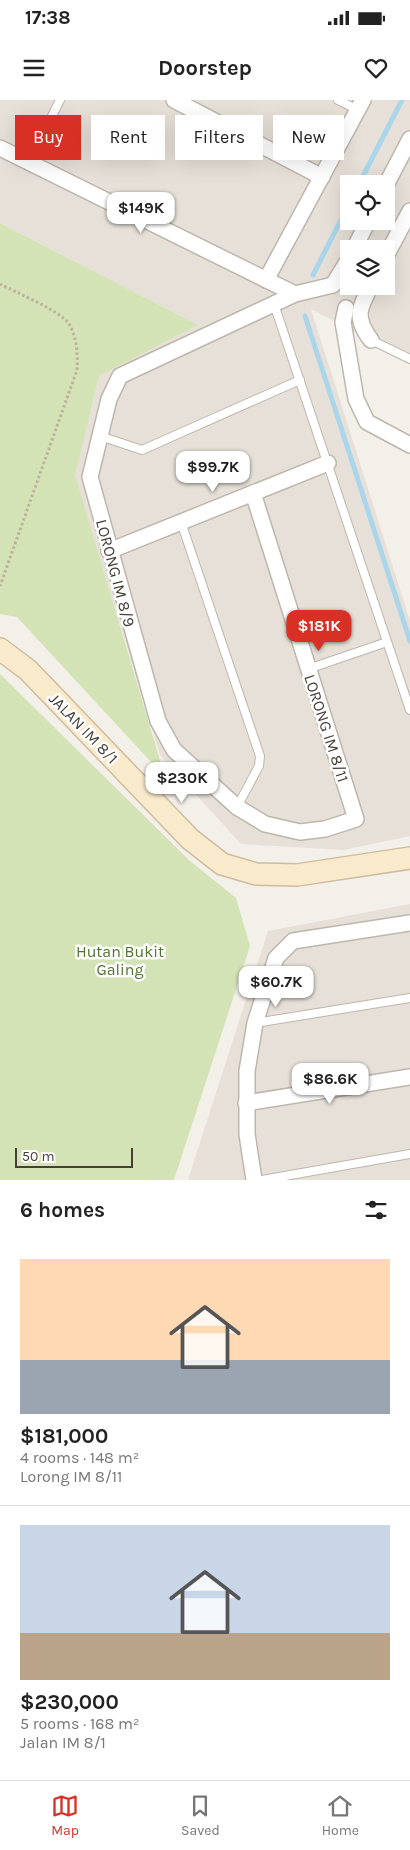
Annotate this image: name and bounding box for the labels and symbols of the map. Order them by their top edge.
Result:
pin: $149K [106,192,176,234]
pin: $99.7K [172,450,254,493]
street label: LORONG IM 8/9 [92,517,139,629]
pin: $181K [284,610,354,652]
street label: LORONG IM 8/11 [300,672,353,784]
street label: JALAN IM 8/1 [45,689,122,768]
pin: $230K [147,762,217,804]
park label: Hutan Bukit Galing [76,942,164,979]
pin: $60.7K [235,966,317,1008]
pin: $86.6K [289,1062,371,1105]
scale bar [15,1145,132,1168]

